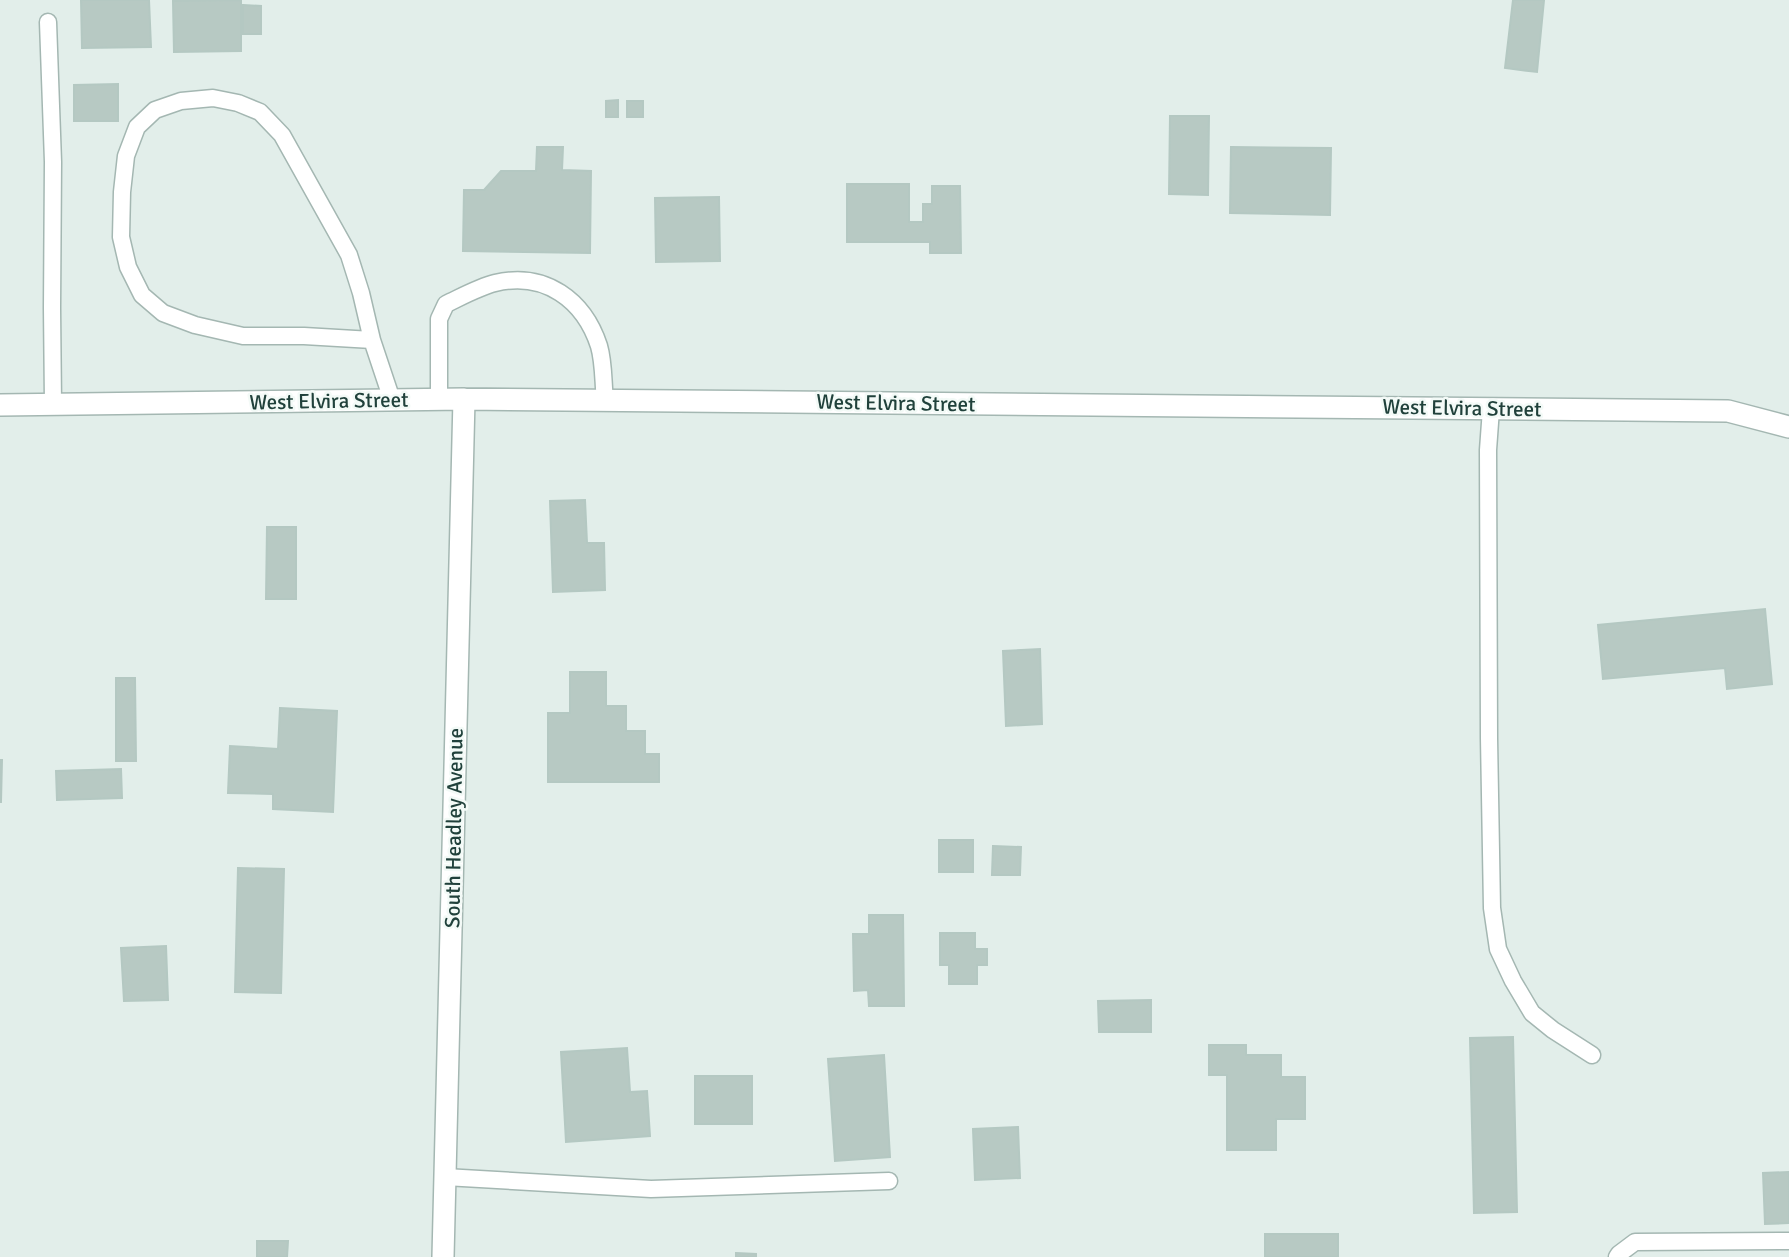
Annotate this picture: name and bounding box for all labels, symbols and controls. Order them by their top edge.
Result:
street label: West Elvira Street [249,387,409,415]
street label: West Elvira Street [816,389,976,417]
street label: West Elvira Street [1382,394,1542,422]
street label: South Headley Avenue [439,728,469,928]

